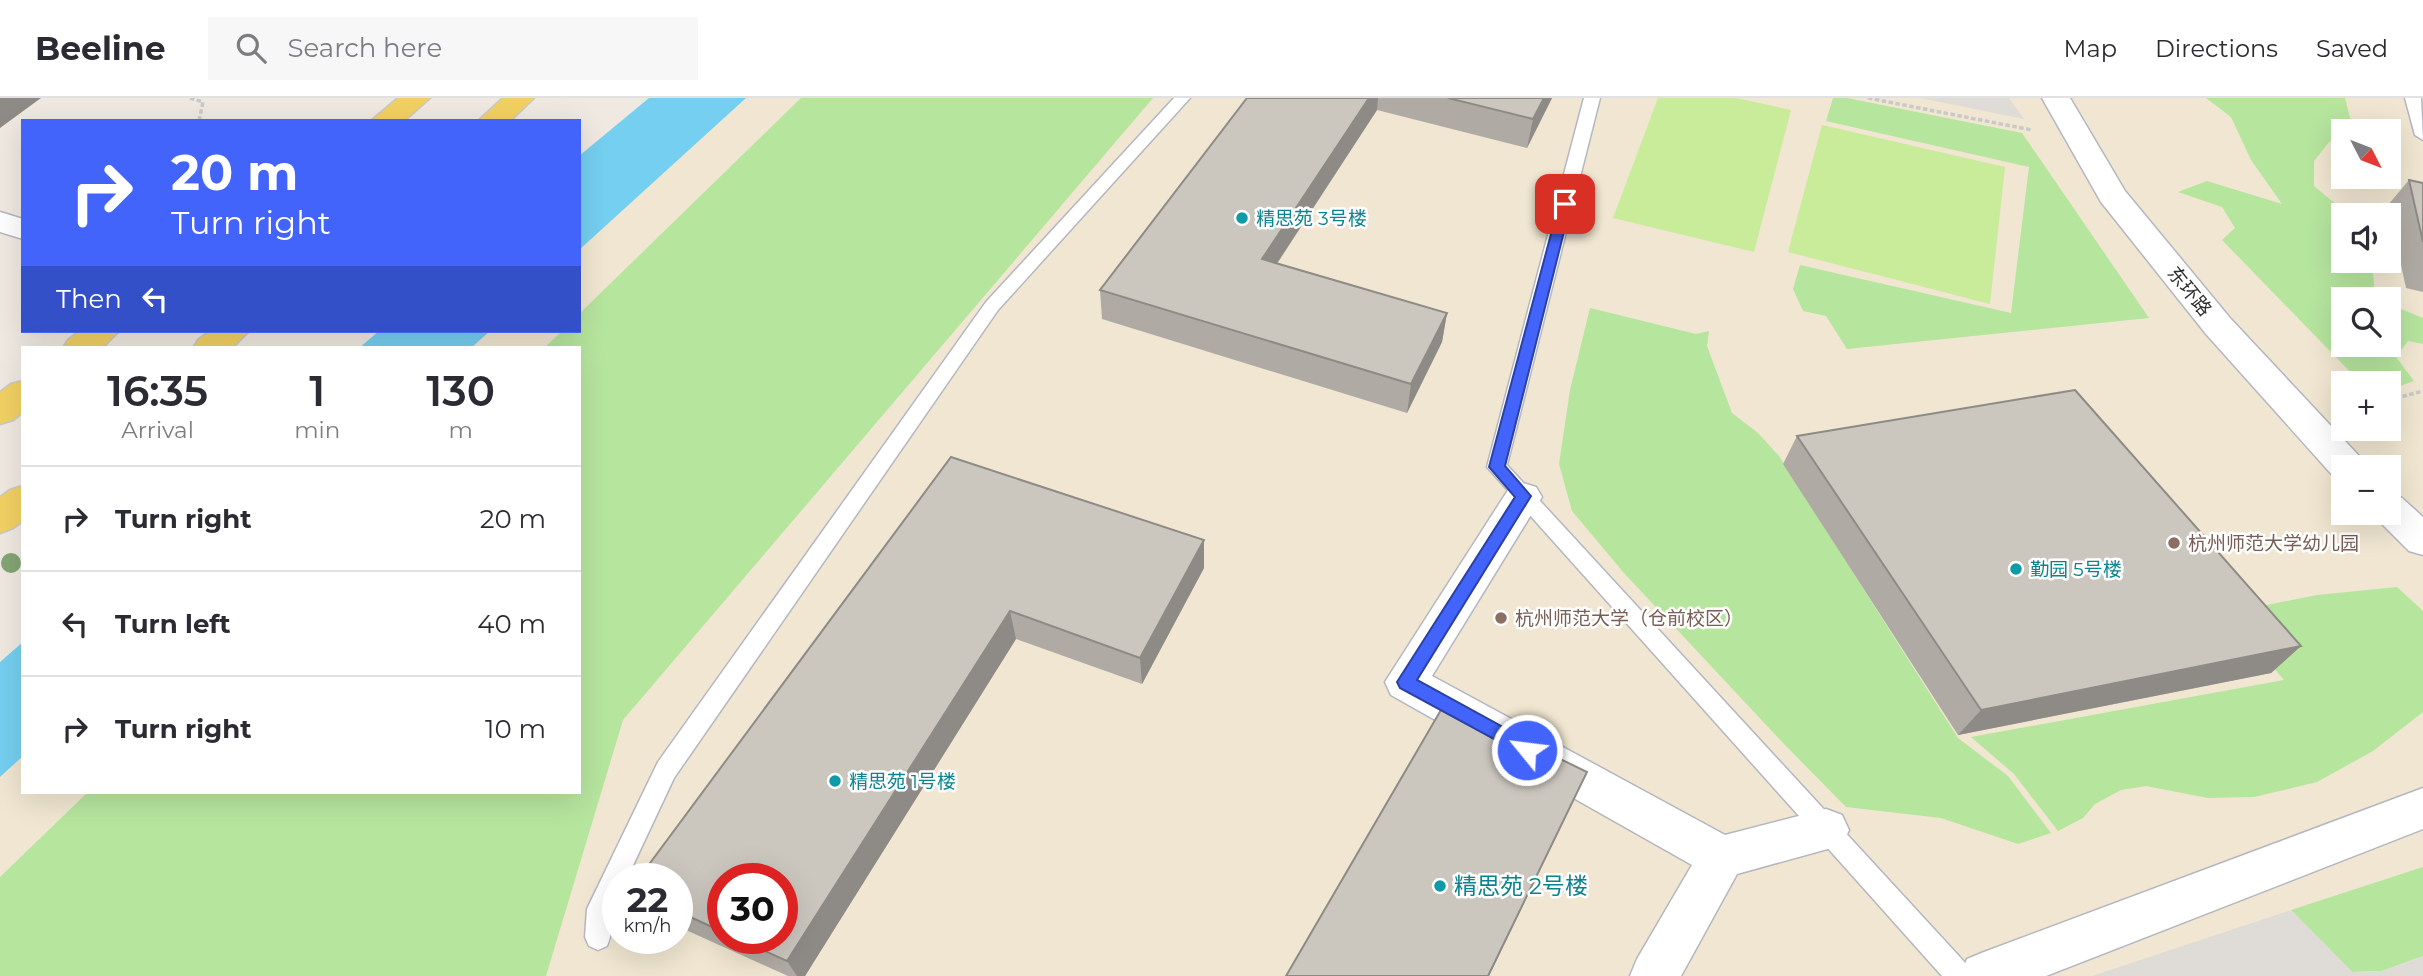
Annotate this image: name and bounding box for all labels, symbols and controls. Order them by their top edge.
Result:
search box [208,17,698,80]
text: Beeline [35,28,166,68]
icon: search [232,29,270,67]
text: Search here [288,32,442,64]
text: Map [2064,34,2117,63]
text: Directions [2155,34,2278,63]
text: Saved [2316,34,2388,63]
north arrow [2331,119,2401,189]
map controls [2331,119,2401,525]
text: 20 m [171,143,298,202]
icon: right [56,147,147,238]
pin [1535,174,1595,234]
icon: arrive [1546,185,1584,223]
text: Turn right [171,203,331,242]
button: sound [2331,203,2401,273]
place label: 精思苑 3号楼 [1256,207,1367,230]
marker: 精思苑 3号楼 [1234,210,1250,226]
street label: 东环路 [2163,262,2216,321]
icon: left [136,280,174,318]
text: Then [56,283,122,315]
button: search [2331,287,2401,357]
text: 16:35 [107,365,208,417]
text: 1 [309,365,325,417]
text: 130 [426,365,495,417]
button: + [2331,371,2401,441]
text: Arrival [121,416,194,444]
text: min [294,416,340,444]
text: m [448,416,473,444]
button: − [2331,455,2401,525]
icon: right [56,500,94,538]
text: Turn right [115,503,251,535]
text: 20 m [480,503,546,535]
place label: 杭州师范大学幼儿园 [2188,532,2359,555]
marker: 杭州师范大学幼儿园 [2166,535,2182,551]
place label: 勤园 5号楼 [2030,558,2122,581]
marker: 勤园 5号楼 [2008,561,2024,577]
icon: left [56,605,94,643]
place label: 杭州师范大学（仓前校区） [1515,607,1743,630]
text: Turn left [115,608,231,640]
text: 40 m [477,608,546,640]
marker: 杭州师范大学（仓前校区） [1493,610,1509,626]
icon: right [56,710,94,748]
text: Turn right [115,713,251,745]
text: 10 m [485,713,546,745]
position arrow [1490,713,1564,787]
place label: 精思苑 1号楼 [849,770,956,793]
marker: 精思苑 1号楼 [827,773,843,789]
speed limit sign: 30 [707,863,798,954]
place label: 精思苑 2号楼 [1454,872,1588,900]
text: 22 [627,878,668,921]
marker: 精思苑 2号楼 [1432,878,1448,894]
text: km/h [623,915,672,937]

